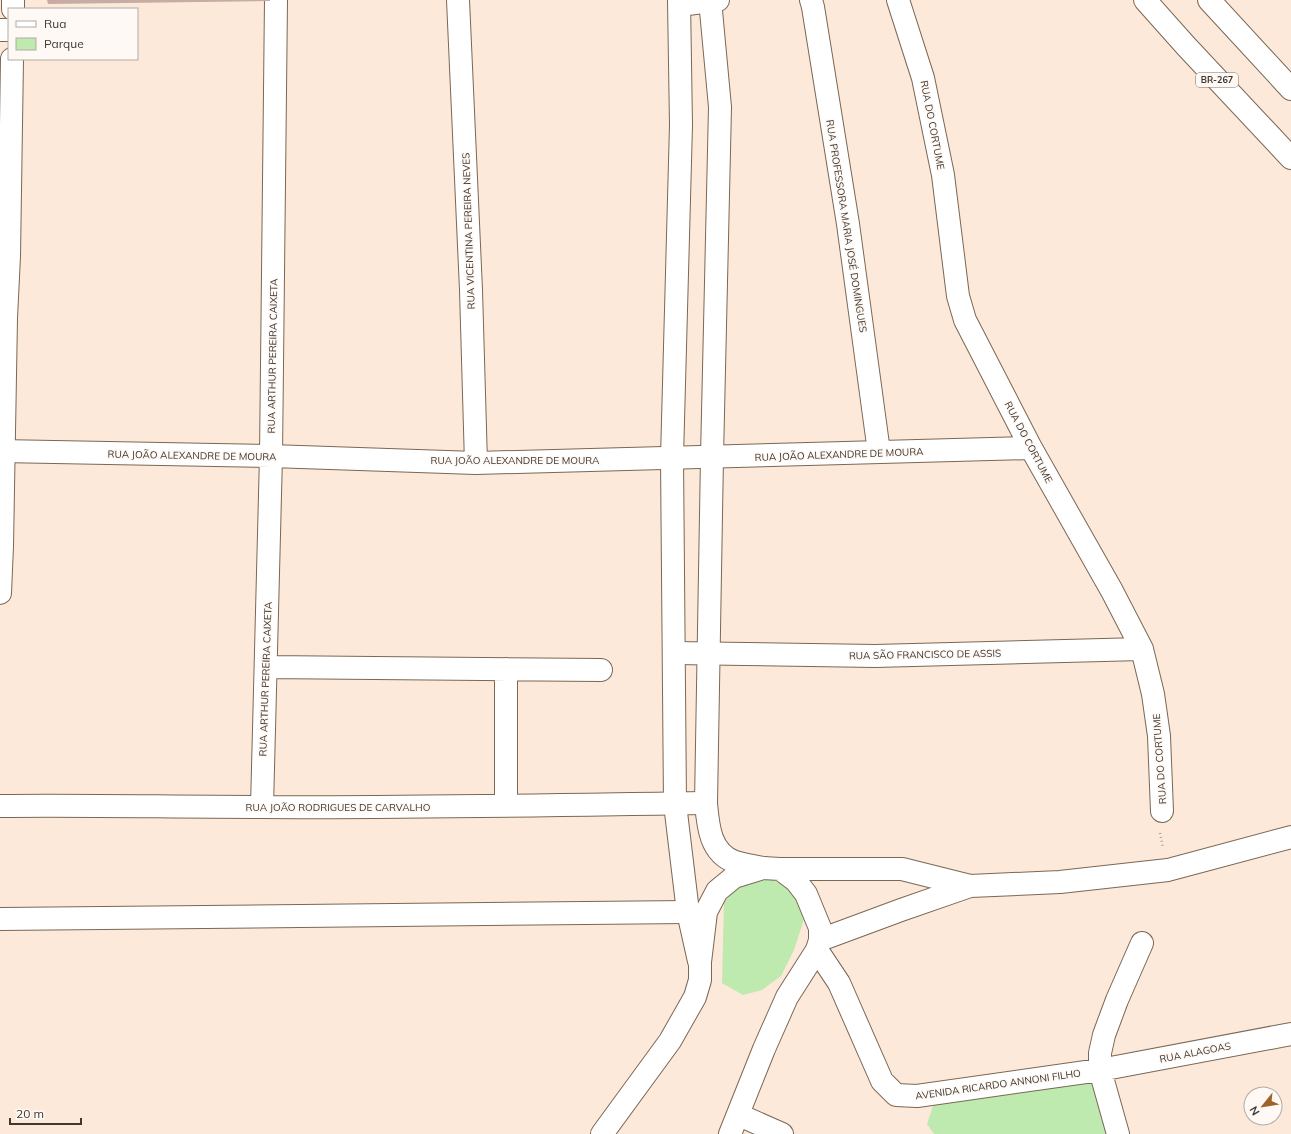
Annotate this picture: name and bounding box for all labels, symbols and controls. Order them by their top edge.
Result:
legend [8,8,138,60]
text: Rua [44,16,66,31]
text: Parque [44,36,84,51]
road number: BR-267 [1196,73,1238,87]
street label: RUA DO CORTUME [917,79,948,171]
street label: RUA PROFESSORA MARIA JOSÉ DOMINGUES [823,119,870,333]
street label: RUA VICENTINA PEREIRA NEVES [459,152,478,310]
street label: RUA ARTHUR PEREIRA CAIXETA [265,278,280,434]
street label: RUA DO CORTUME [1002,399,1056,485]
street label: RUA JOÃO ALEXANDRE DE MOURA [754,445,924,464]
street label: RUA JOÃO ALEXANDRE DE MOURA [107,448,277,463]
street label: RUA JOÃO ALEXANDRE DE MOURA [431,454,600,467]
street label: RUA ARTHUR PEREIRA CAIXETA [256,601,275,757]
street label: RUA SÃO FRANCISCO DE ASSIS [849,647,1001,662]
street label: RUA DO CORTUME [1150,713,1169,805]
street label: RUA JOÃO RODRIGUES DE CARVALHO [246,801,431,814]
street label: RUA ALAGOAS [1158,1039,1232,1066]
street label: AVENIDA RICARDO ANNONI FILHO [914,1066,1082,1103]
north arrow [1243,1086,1283,1126]
scale bar [10,1100,81,1126]
text: N [1246,1104,1262,1118]
text: 20 m [16,1106,44,1121]

